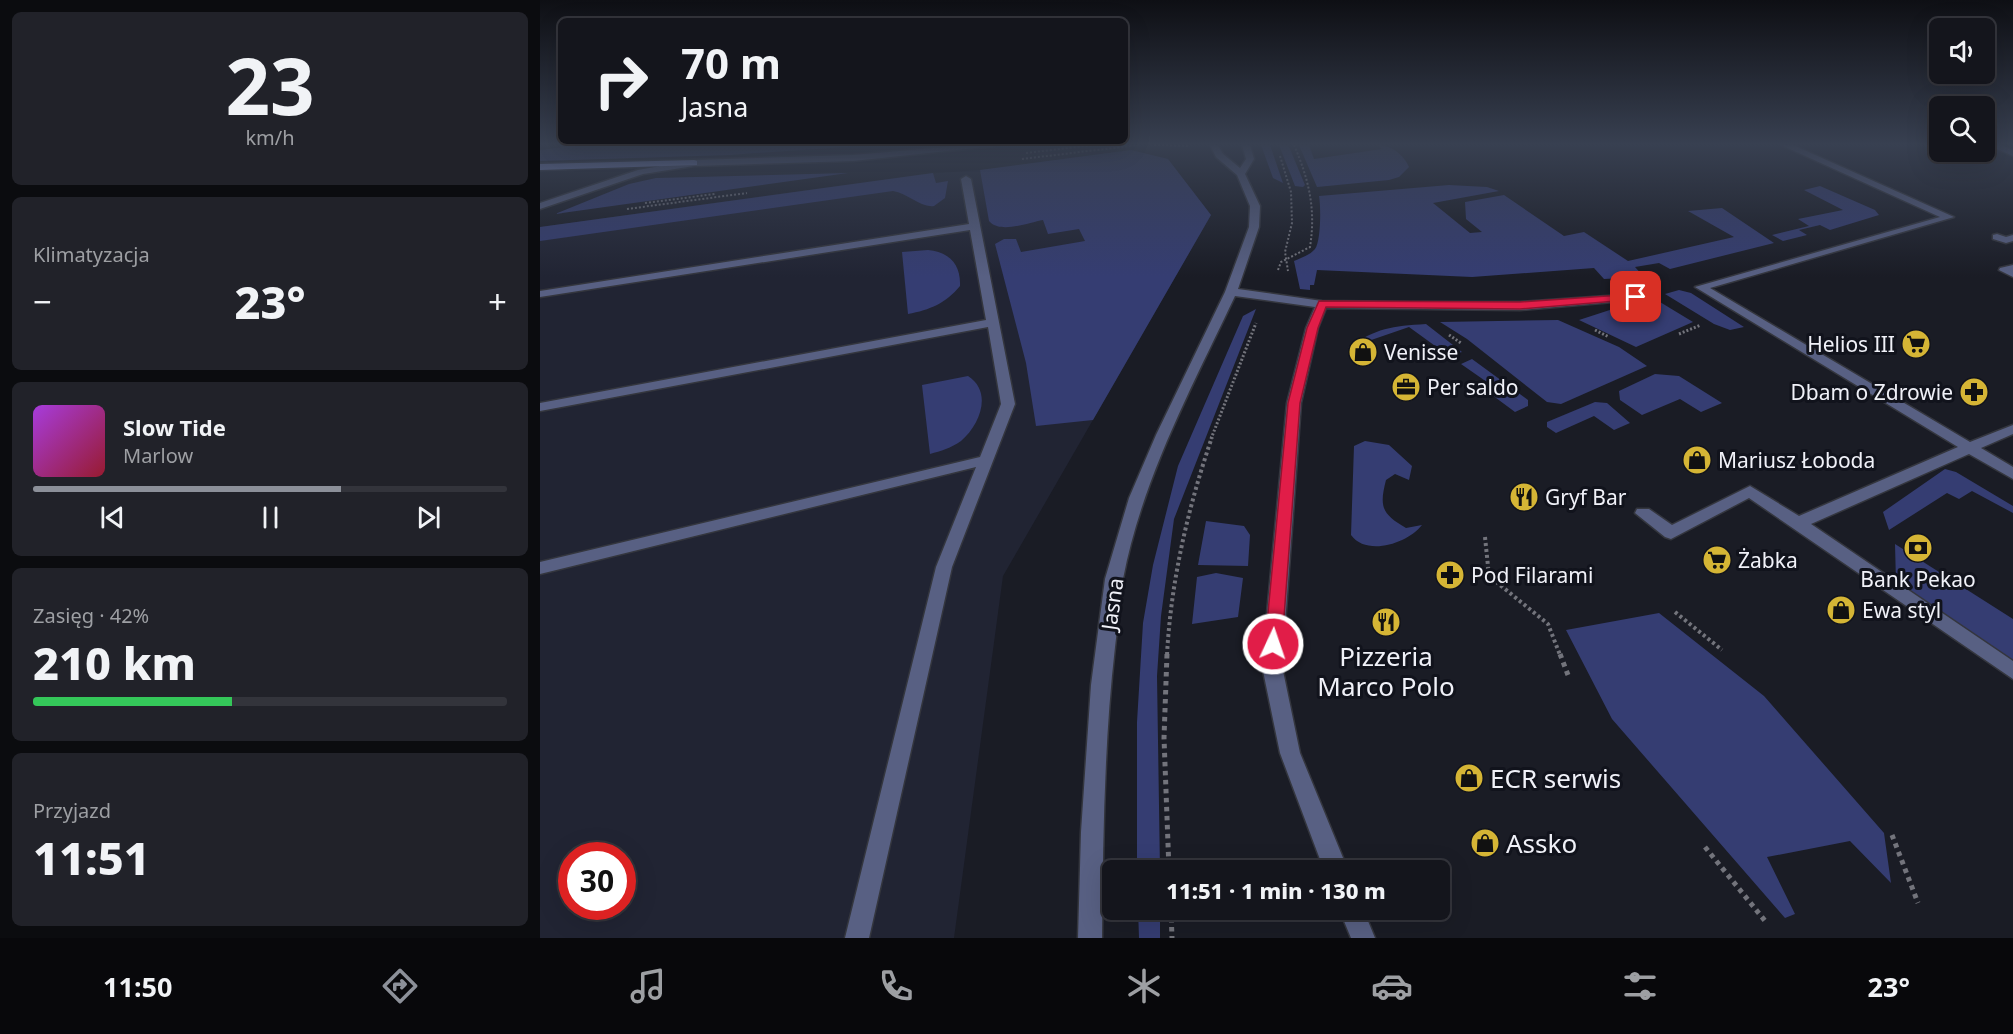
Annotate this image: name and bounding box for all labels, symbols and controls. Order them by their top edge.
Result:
map controls [1929,18,1995,162]
button: sound [1929,18,1995,84]
text: 23 [225,32,315,138]
text: 70 m [681,34,781,91]
icon: right [582,42,660,120]
text: Jasna [681,88,748,125]
button: search [1929,96,1995,162]
text: km/h [245,124,295,151]
text: Klimatyzacja [33,241,150,268]
text: 23° [234,271,306,332]
pin [1610,271,1661,322]
text: − [33,279,52,324]
text: + [488,279,507,324]
icon: arrive [1619,280,1652,313]
supermarket icon: Helios III [1900,328,1932,360]
place label: Helios III [1807,330,1895,358]
shop icon: Venisse [1347,336,1379,368]
place label: Venisse [1384,338,1458,366]
office icon: Per saldo [1390,371,1422,403]
place label: Per saldo [1427,373,1519,401]
pharmacy icon: Dbam o Zdrowie [1958,376,1990,408]
place label: Dbam o Zdrowie [1790,378,1953,406]
text: Slow Tide [123,412,226,442]
text: Marlow [123,442,193,469]
shop icon: Mariusz Łoboda [1681,444,1713,476]
place label: Mariusz Łoboda [1718,446,1875,474]
restaurant icon: Gryf Bar [1508,481,1540,513]
place label: Gryf Bar [1545,483,1627,511]
icon: previous [96,501,129,534]
icon: pause [254,501,287,534]
icon: next [412,501,445,534]
bank icon: Bank Pekao [1902,532,1934,564]
supermarket icon: Żabka [1701,544,1733,576]
place label: Żabka [1738,546,1798,574]
pharmacy icon: Pod Filarami [1434,559,1466,591]
place label: Pod Filarami [1471,561,1593,589]
place label: Bank Pekao [1860,565,1976,593]
street label: Jasna [1094,576,1130,634]
shop icon: Ewa styl [1825,594,1857,626]
place label: Ewa styl [1862,596,1941,624]
text: Zasięg · 42% [33,602,149,629]
restaurant icon: Pizzeria Marco Polo [1370,606,1402,638]
position arrow [1241,612,1305,676]
text: 210 km [33,632,196,693]
place label: Pizzeria Marco Polo [1317,638,1455,704]
place label: ECR serwis [1490,760,1621,796]
shop icon: ECR serwis [1453,762,1485,794]
text: Przyjazd [33,797,111,824]
place label: Assko [1506,825,1577,861]
text: 11:51 [33,827,150,888]
shop icon: Assko [1469,827,1501,859]
speed limit sign: 30 [558,842,636,920]
text: 11:51 · 1 min · 130 m [1166,875,1386,905]
icon: directions [379,965,421,1007]
icon: music [627,965,669,1007]
icon: phone [875,965,917,1007]
icon: climate [1123,965,1165,1007]
icon: car [1371,965,1413,1007]
icon: filters [1619,965,1661,1007]
text: 11:50 [103,968,172,1005]
text: 23° [1868,968,1910,1005]

